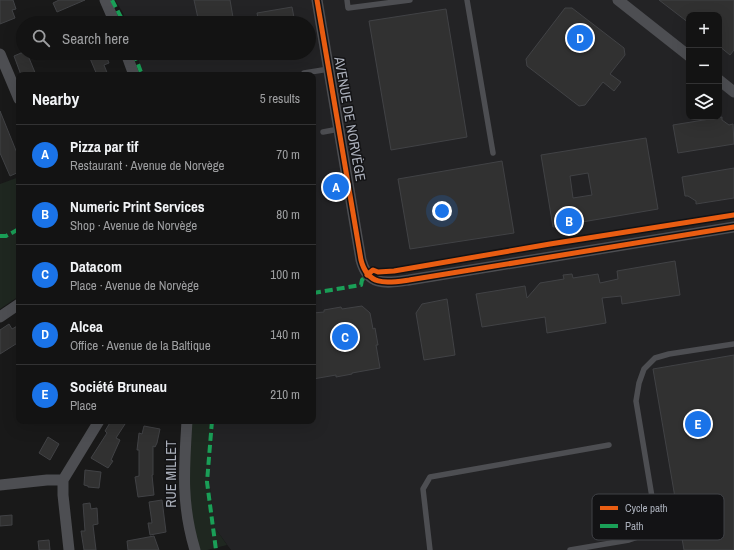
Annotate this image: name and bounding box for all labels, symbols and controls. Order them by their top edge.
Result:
map controls [686,12,722,120]
button: + [686,12,722,48]
search box [16,16,316,60]
pin: D [567,23,593,53]
icon: search [30,27,52,49]
text: Search here [62,28,129,49]
button: − [686,48,722,84]
street label: AVENUE DE NORVÈGE [330,54,370,183]
button: layers [686,84,722,120]
text: Nearby [32,87,79,110]
text: 5 results [260,90,300,107]
text: Pizza par tif [70,136,138,157]
text: A [41,146,49,163]
text: 70 m [276,146,300,163]
text: Restaurant · Avenue de Norvège [70,157,225,174]
pin: A [323,172,349,202]
text: Numeric Print Services [70,196,205,217]
your location [432,201,452,221]
text: B [41,206,49,223]
text: 80 m [276,206,300,223]
pin: B [556,206,582,236]
text: Shop · Avenue de Norvège [70,217,197,234]
text: Datacom [70,256,122,277]
text: C [41,266,49,283]
text: 100 m [270,266,300,283]
text: Place · Avenue de Norvège [70,277,199,294]
text: Alcea [70,316,103,337]
pin: C [332,322,358,352]
text: D [41,326,49,343]
text: 140 m [270,326,300,343]
text: Office · Avenue de la Baltique [70,337,211,354]
text: Société Bruneau [70,376,167,397]
text: E [41,386,49,403]
text: 210 m [270,386,300,403]
text: Place [70,397,97,414]
pin: E [685,409,711,439]
street label: RUE MILLET [162,440,180,508]
legend [592,494,724,540]
text: Cycle path [625,501,668,515]
text: Path [625,519,644,533]

